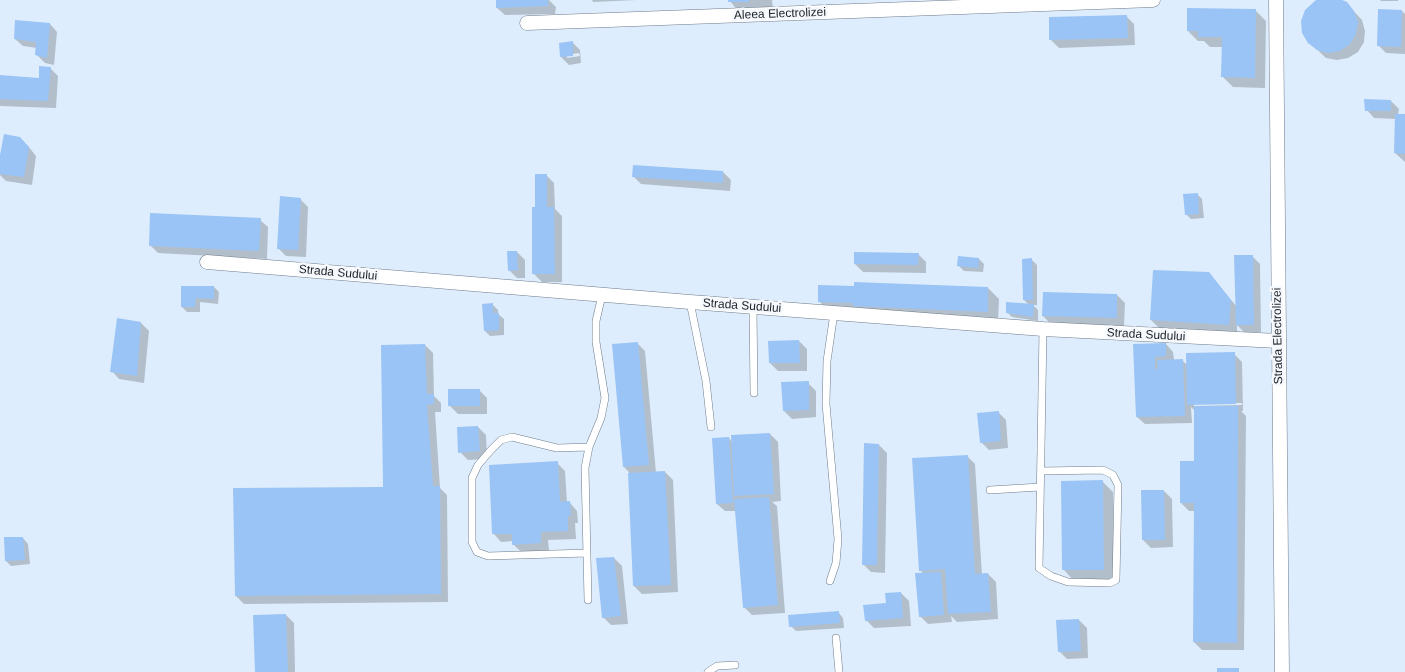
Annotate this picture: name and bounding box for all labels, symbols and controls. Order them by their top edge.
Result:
street label: Aleea Electrolizei [734,5,826,23]
street label: Strada Sudului [298,262,378,284]
street label: Strada Electrolizei [1270,288,1286,384]
street label: Strada Sudului [702,296,782,316]
street label: Strada Sudului [1106,326,1186,344]

